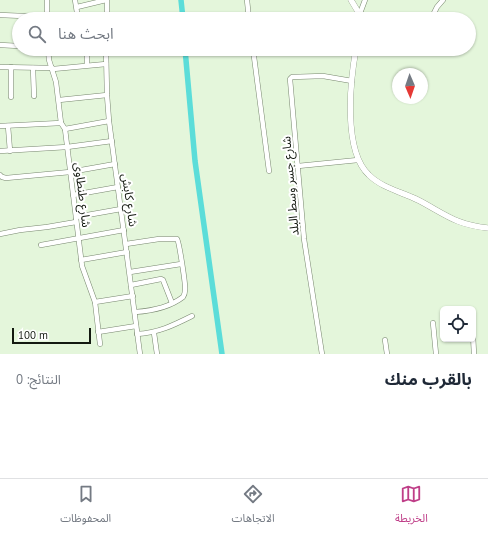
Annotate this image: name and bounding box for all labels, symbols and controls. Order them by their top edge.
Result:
search box [12,12,476,56]
icon: search [26,23,48,45]
text: ابحث هنا [58,24,114,43]
north arrow [392,68,428,104]
street label: شارع جسر وسط البلد [278,135,304,236]
street label: شارع طنطاوى [70,162,94,229]
street label: شارع كابش [117,172,141,228]
map controls [440,306,476,342]
button: locate [440,306,476,342]
scale bar [12,326,91,345]
text: 100 m [18,328,48,342]
text: بالقرب منك [385,368,472,390]
text: النتائج: 0 [16,371,61,388]
tab: المحفوظات [60,483,111,530]
tab: الاتجاهات [232,483,275,530]
tab: الخريطة [395,483,428,530]

